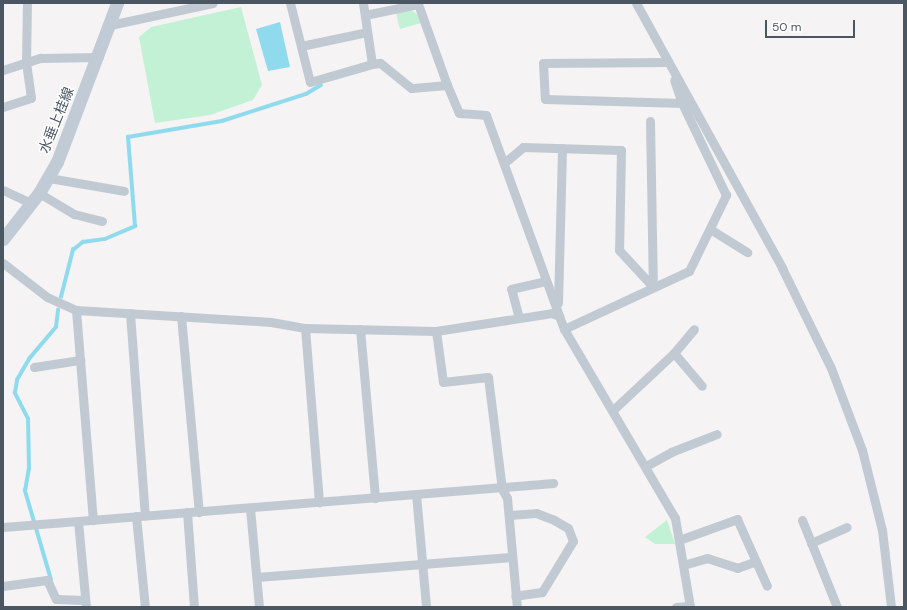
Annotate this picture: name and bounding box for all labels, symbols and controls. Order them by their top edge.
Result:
scale bar [767,12,857,38]
text: 50 m [772,19,801,35]
street label: 水垂上桂線 [35,84,77,156]

